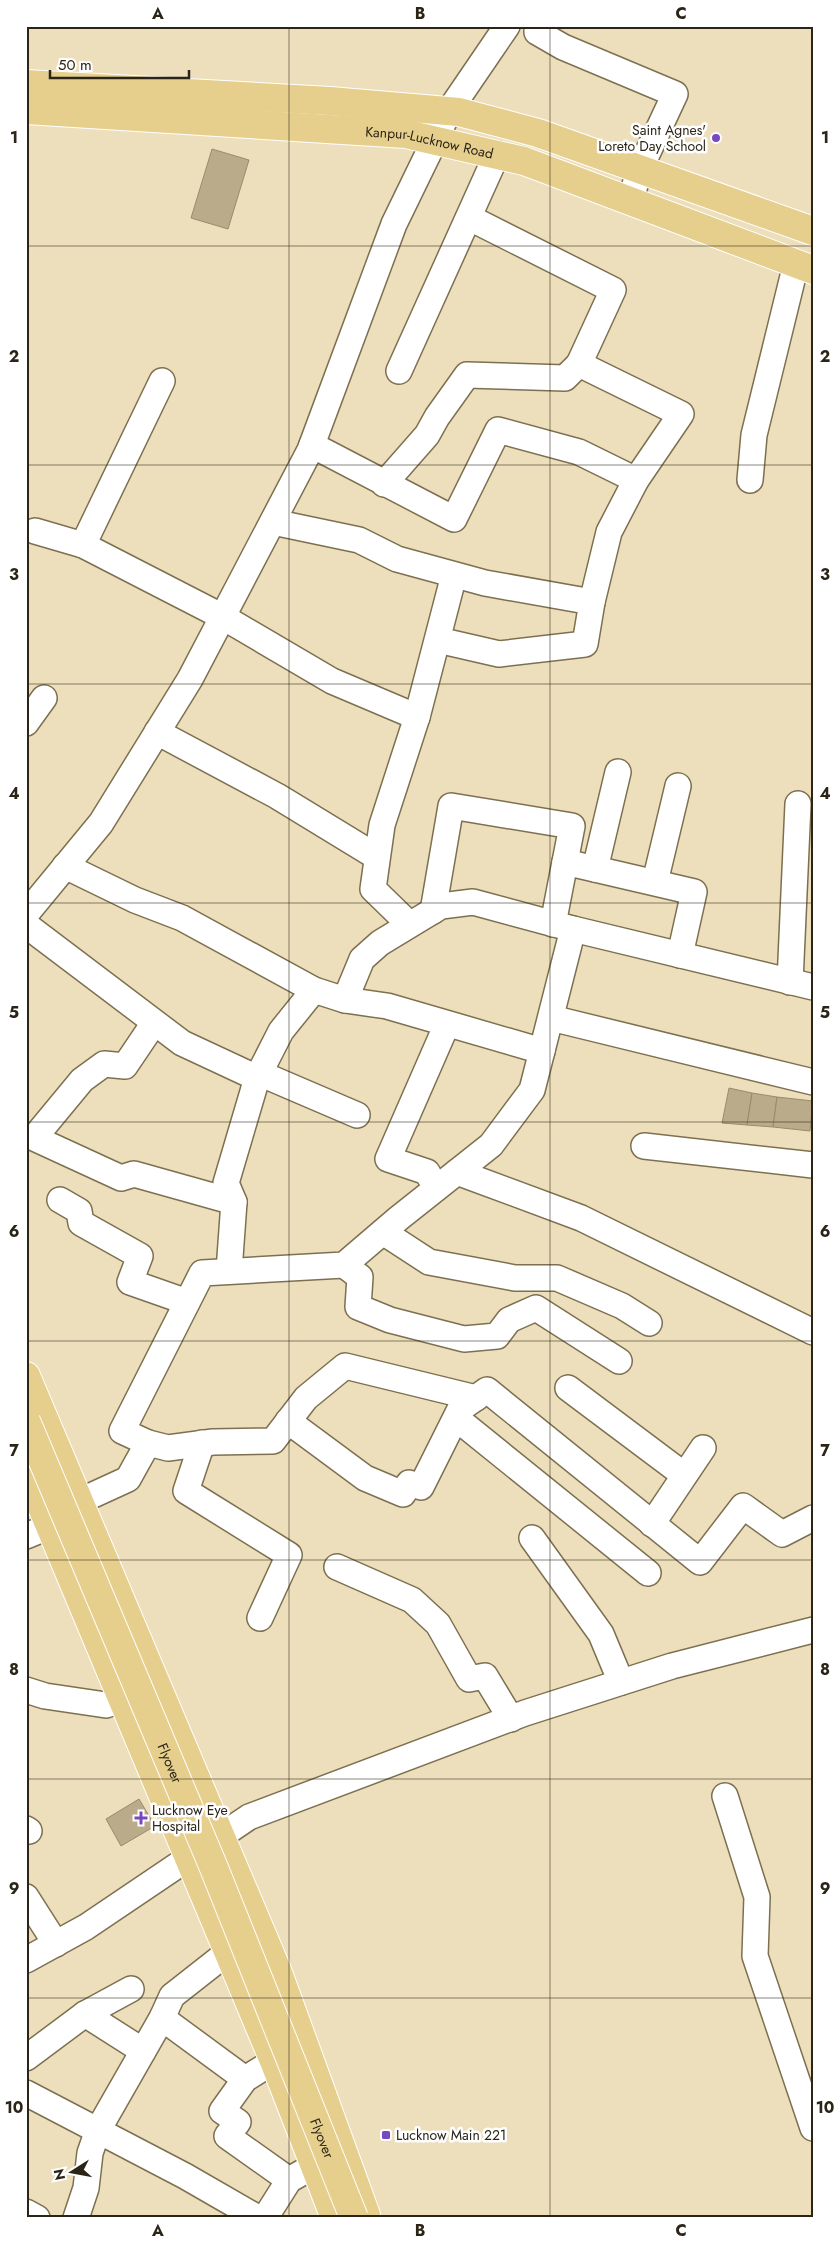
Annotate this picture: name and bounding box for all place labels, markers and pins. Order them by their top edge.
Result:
place label: Saint Agnes' Loreto Day School [598,120,706,156]
marker: Saint Agnes' Loreto Day School [710,132,722,144]
place label: Lucknow Eye Hospital [152,1800,228,1836]
marker: Lucknow Eye Hospital [134,1811,148,1825]
place label: Lucknow Main 221 [396,2125,506,2145]
marker: Lucknow Main 221 [380,2129,392,2141]

